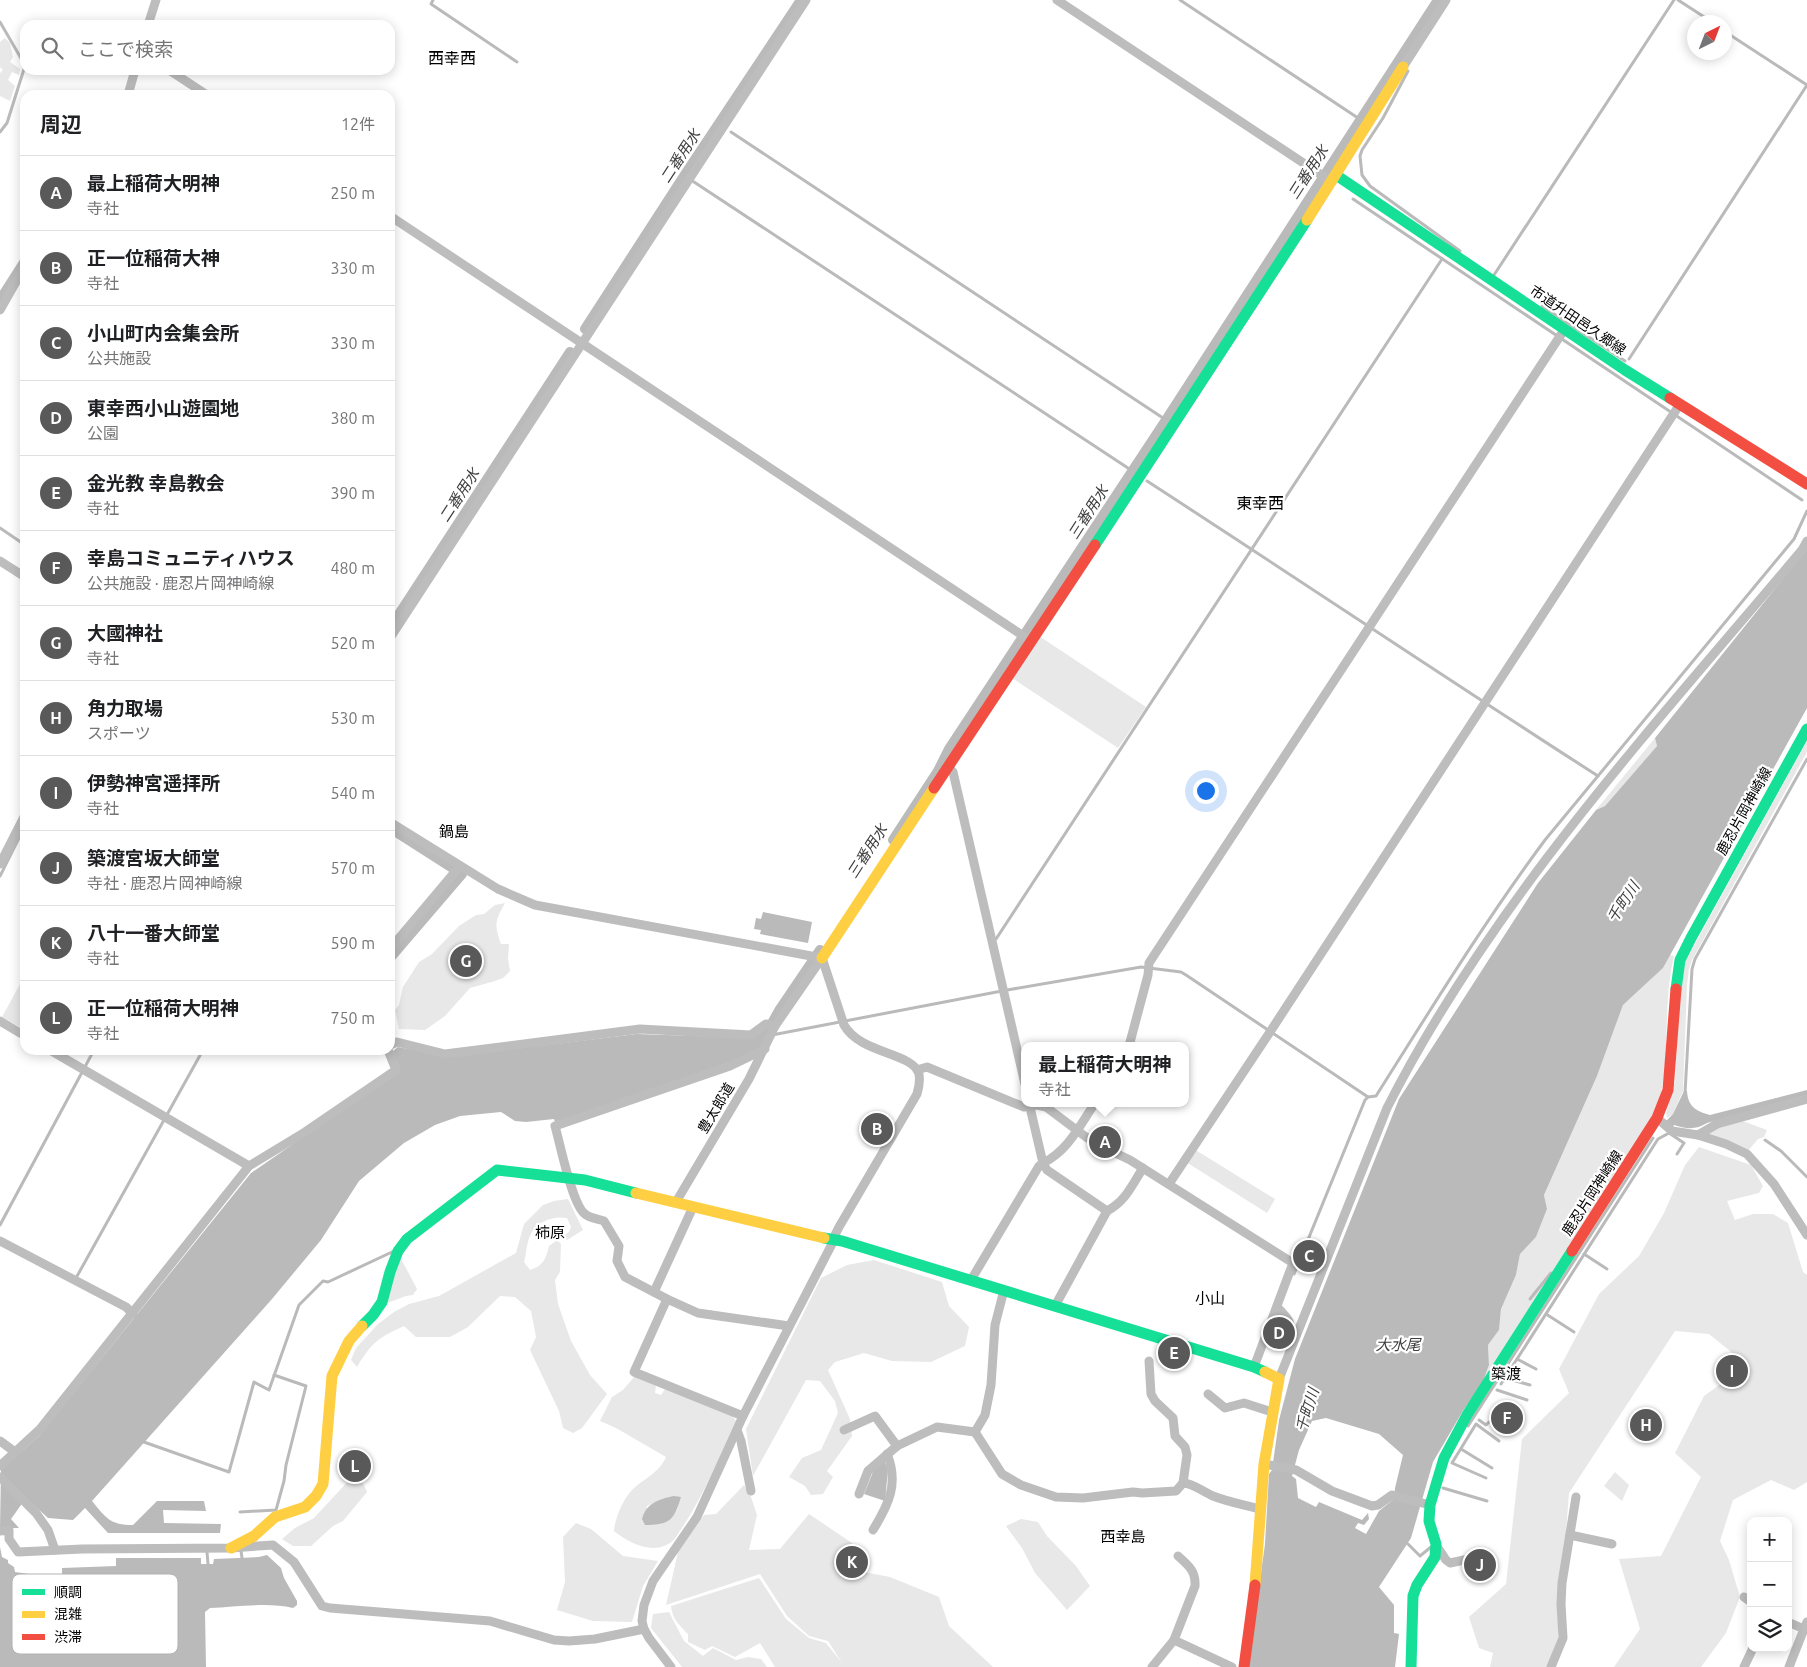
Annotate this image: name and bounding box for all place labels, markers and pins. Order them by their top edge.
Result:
pin: G [450,942,482,980]
pin: B [861,1110,893,1148]
pin: A [1089,1123,1121,1161]
pin: C [1293,1237,1325,1275]
pin: D [1263,1314,1295,1352]
pin: E [1158,1334,1190,1372]
pin: I [1716,1352,1748,1390]
pin: F [1491,1399,1523,1437]
pin: H [1630,1406,1662,1444]
pin: L [339,1447,371,1485]
pin: K [836,1543,868,1581]
pin: J [1464,1546,1496,1584]

